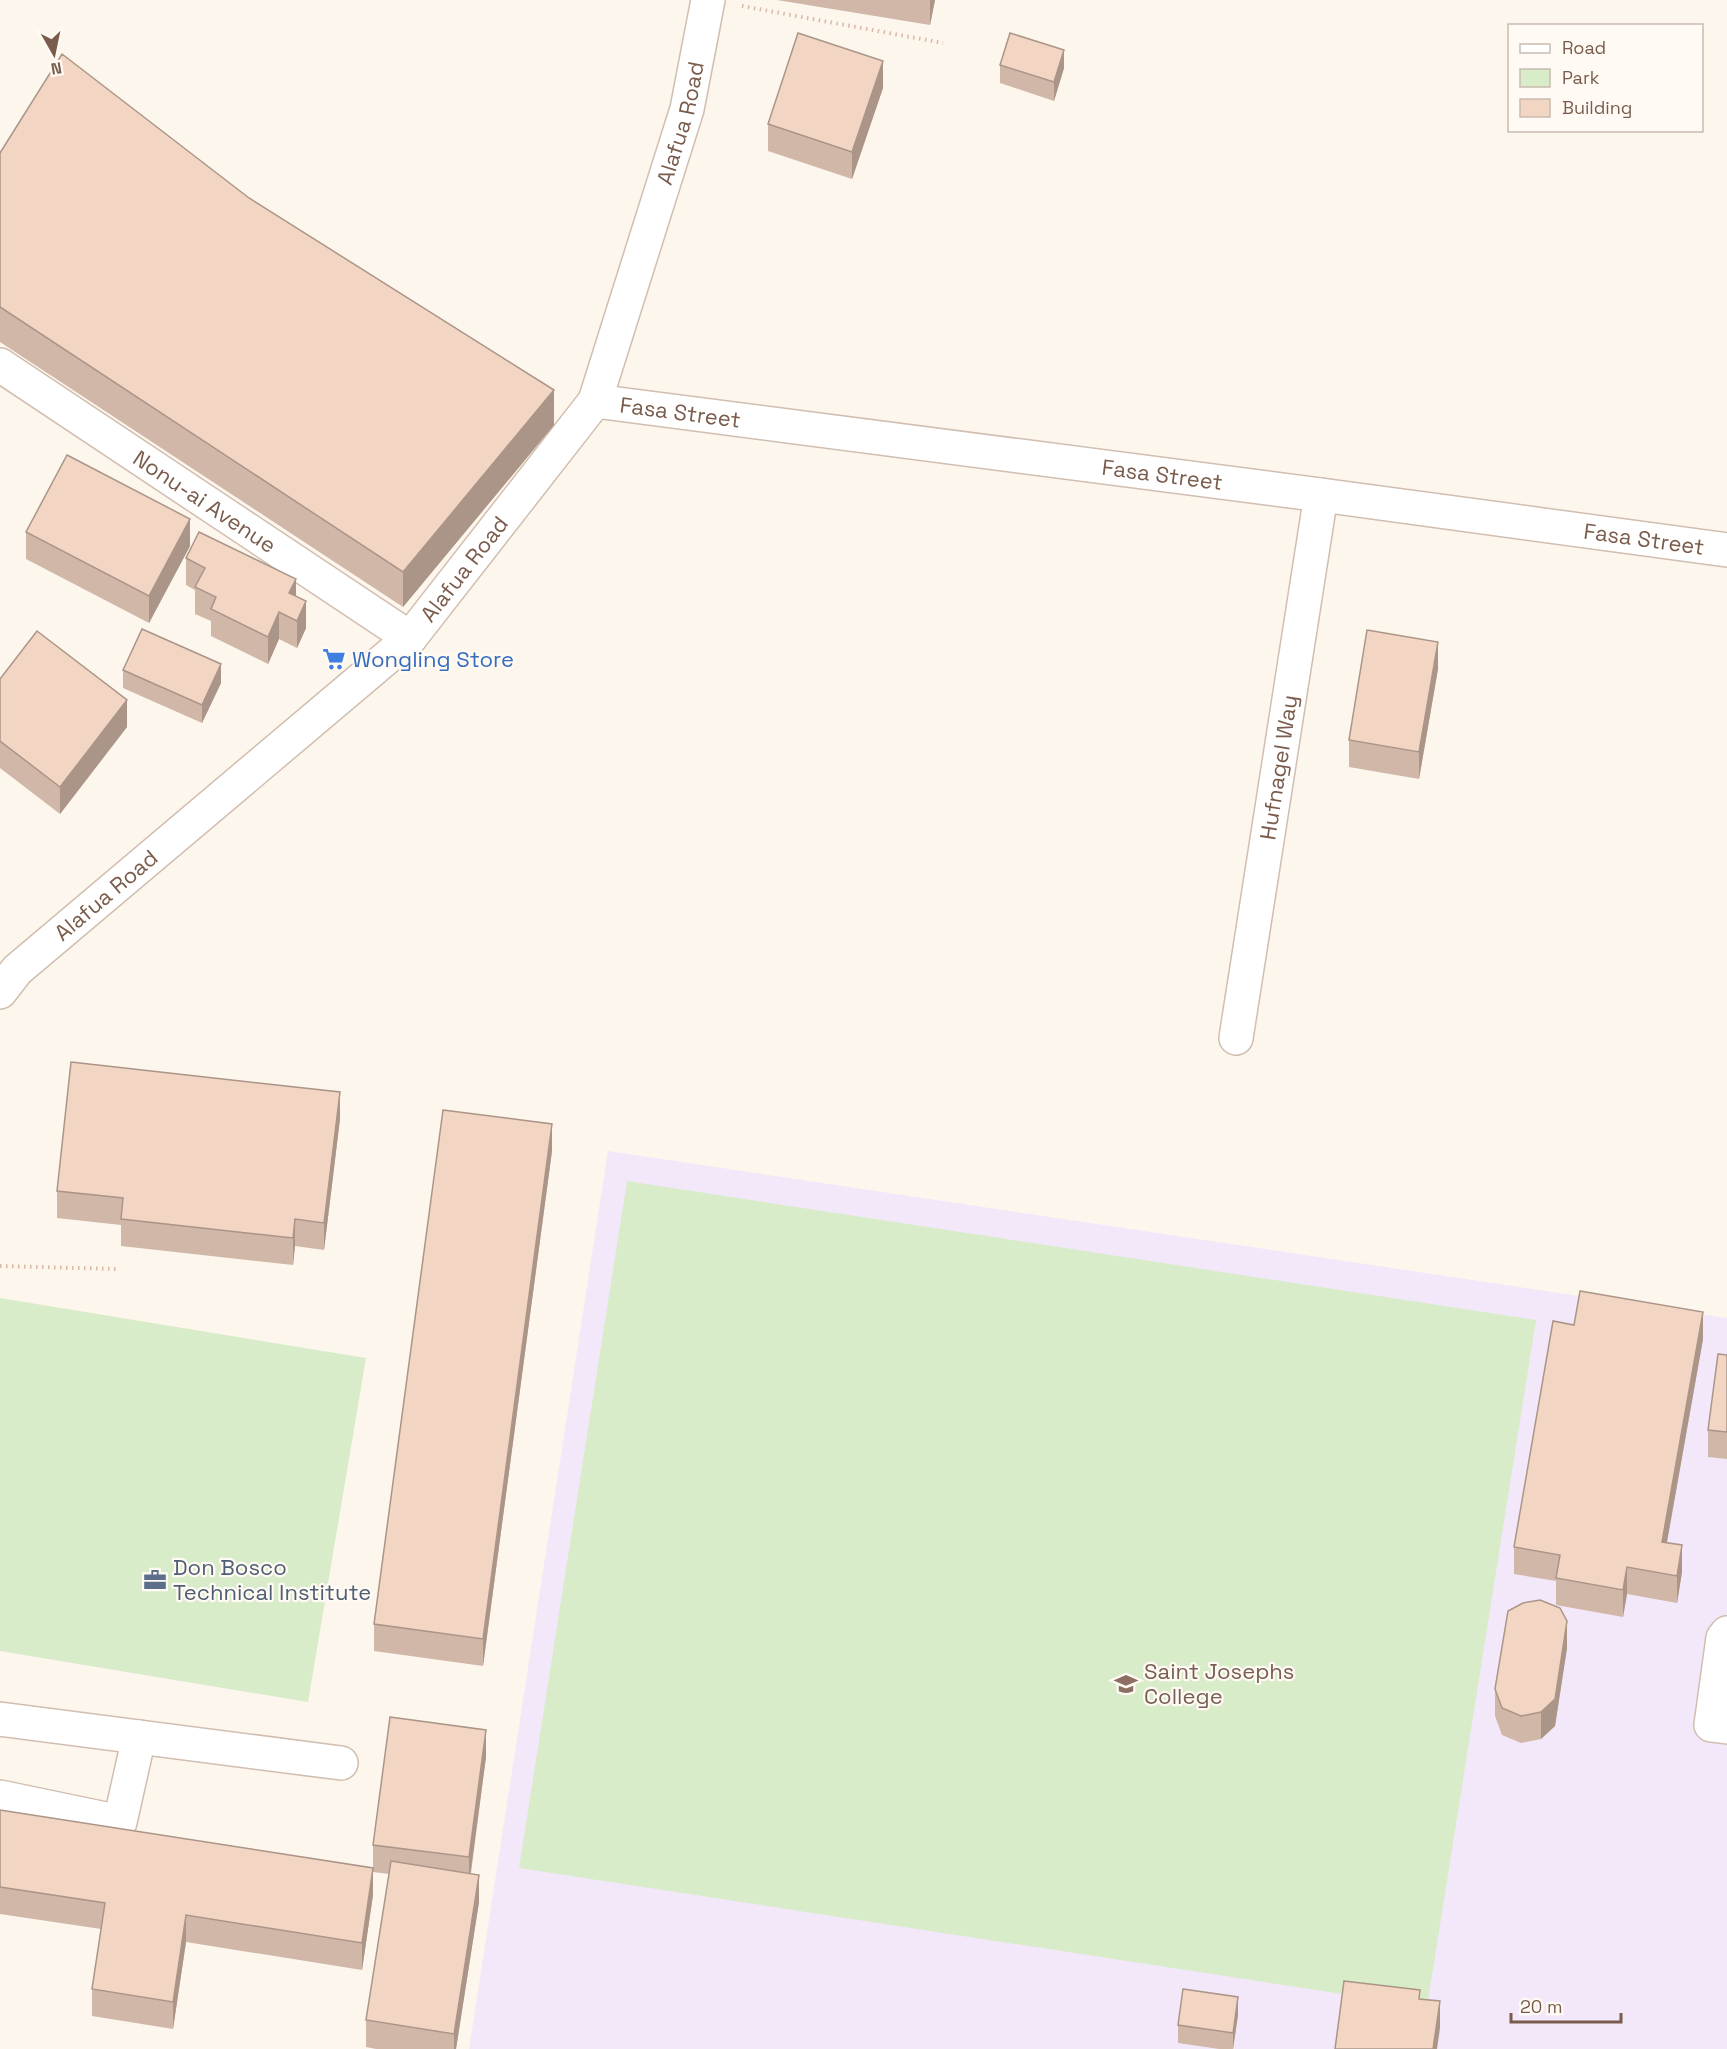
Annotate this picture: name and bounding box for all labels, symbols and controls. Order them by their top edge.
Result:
north arrow [24,24,84,84]
legend [1508,24,1703,132]
text: Road [1562,36,1606,59]
text: N [49,57,63,80]
street label: Alafua Road [650,59,710,188]
text: Park [1562,66,1600,89]
text: Building [1562,96,1632,119]
street label: Fasa Street [618,390,742,434]
street label: Nonu-ai Avenue [128,444,282,559]
street label: Fasa Street [1100,453,1224,496]
street label: Alafua Road [414,510,514,627]
street label: Fasa Street [1582,517,1706,561]
place label: Wongling Store [352,645,514,673]
supermarket icon: Wongling Store [321,646,347,672]
street label: Hufnagel Way [1253,693,1304,842]
street label: Alafua Road [48,843,163,947]
place label: Don Bosco Technical Institute [173,1553,371,1606]
office icon: Don Bosco Technical Institute [142,1567,168,1593]
place label: Saint Josephs College [1144,1657,1294,1710]
school or university icon: Saint Josephs College [1113,1671,1139,1697]
scale bar [1511,1986,1620,2024]
text: 20 m [1520,1995,1563,2018]

